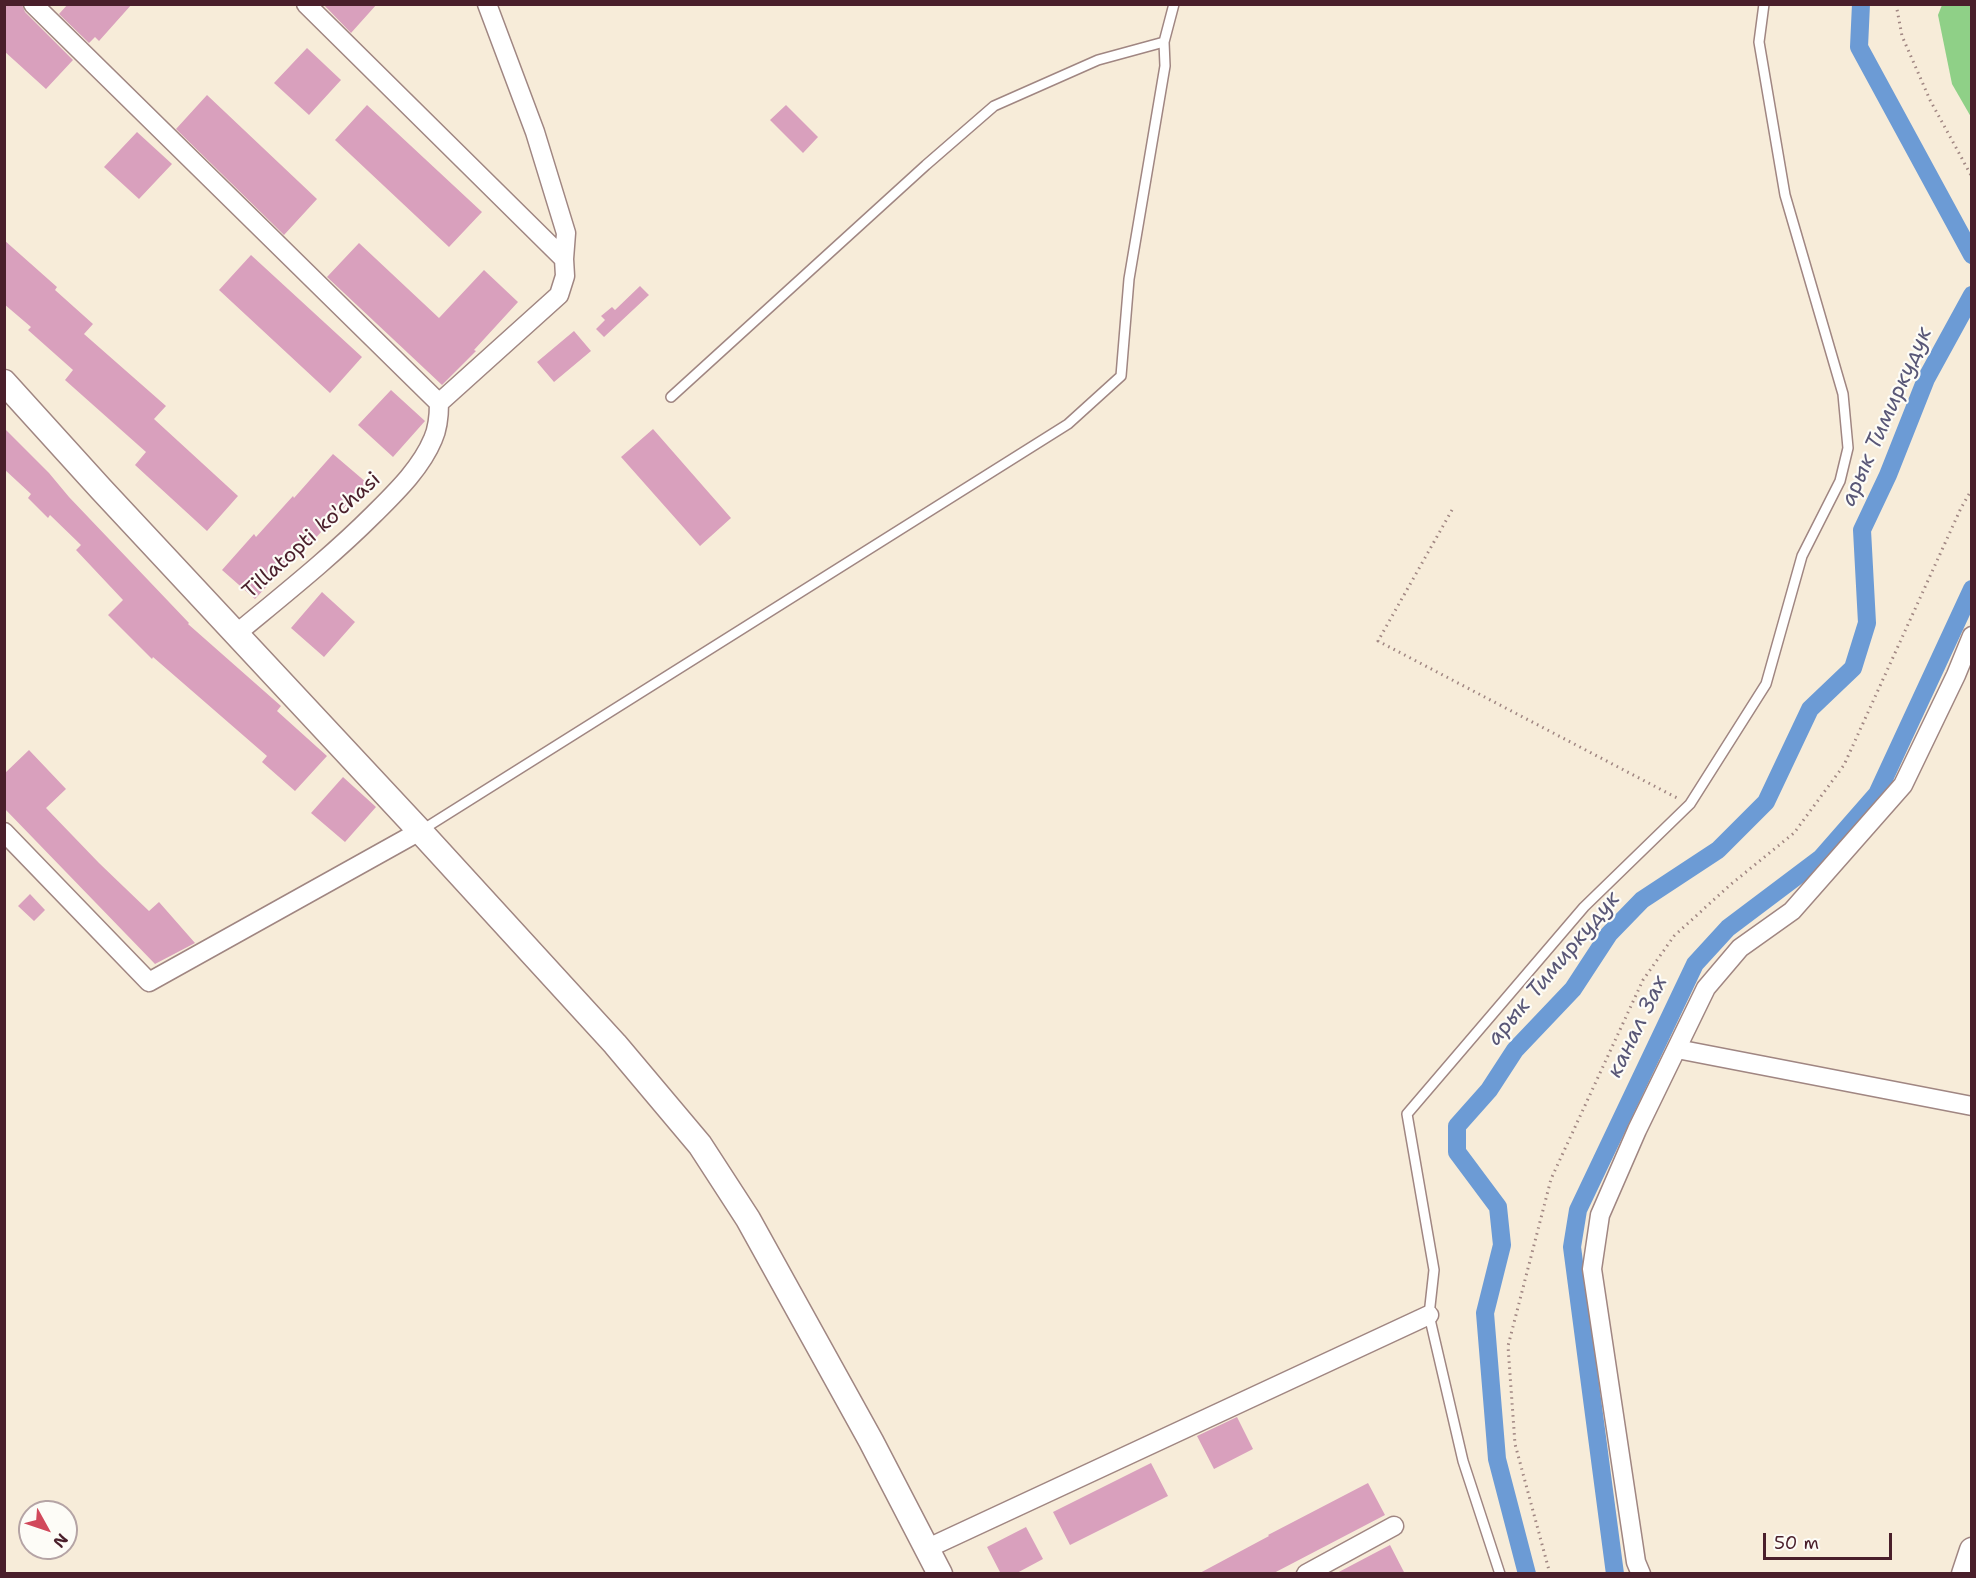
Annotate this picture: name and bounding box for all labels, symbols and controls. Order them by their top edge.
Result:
water label: арык Тимиркудук [1836,324,1938,510]
street label: Tillatopti ko'chasi [238,467,386,605]
water label: арык Тимиркудук [1482,887,1626,1051]
water label: канал Зах [1602,972,1674,1082]
north arrow [18,1500,78,1560]
scale bar [1766,1521,1895,1559]
text: N [49,1529,73,1552]
text: 50 m [1774,1531,1819,1555]

